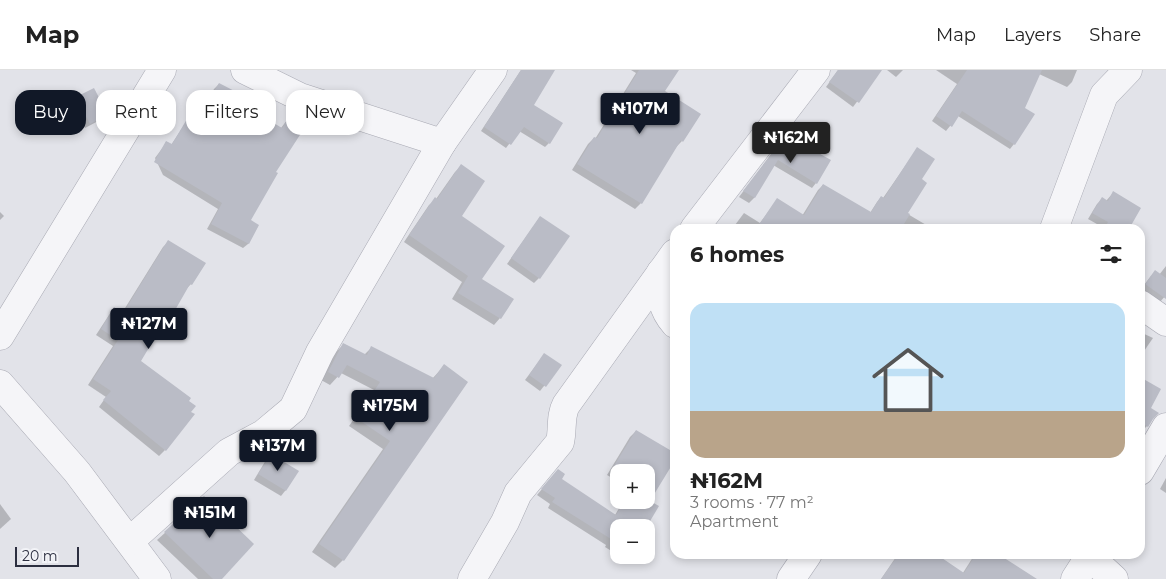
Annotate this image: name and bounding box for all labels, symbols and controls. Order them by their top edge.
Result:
text: Map [25,20,79,49]
text: Map [936,24,976,46]
text: Layers [1004,24,1061,46]
text: Share [1089,24,1141,46]
chip: Buy [15,90,86,135]
chip: Rent [96,90,176,135]
chip: Filters [186,90,276,135]
chip: New [286,90,364,135]
pin: ₦107M [605,92,675,135]
text: ₦107M [612,99,668,118]
pin: ₦162M [756,122,826,164]
text: ₦162M [763,128,819,147]
icon: filters [1097,240,1125,268]
text: 6 homes [690,242,784,267]
pin: ₦127M [114,308,184,350]
text: ₦127M [121,314,177,333]
icon: home [863,335,953,425]
pin: ₦175M [355,390,425,432]
text: ₦175M [362,396,418,415]
pin: ₦137M [243,430,313,472]
text: ₦137M [250,436,306,455]
map controls [610,464,655,564]
button: + [610,464,655,509]
text: ₦162M [690,468,763,493]
text: 3 rooms · 77 m² [690,493,814,512]
pin: ₦151M [175,496,245,539]
text: ₦151M [184,503,236,522]
text: Apartment [690,512,779,531]
button: − [610,519,655,564]
scale bar [15,544,79,567]
text: 20 m [22,547,58,565]

